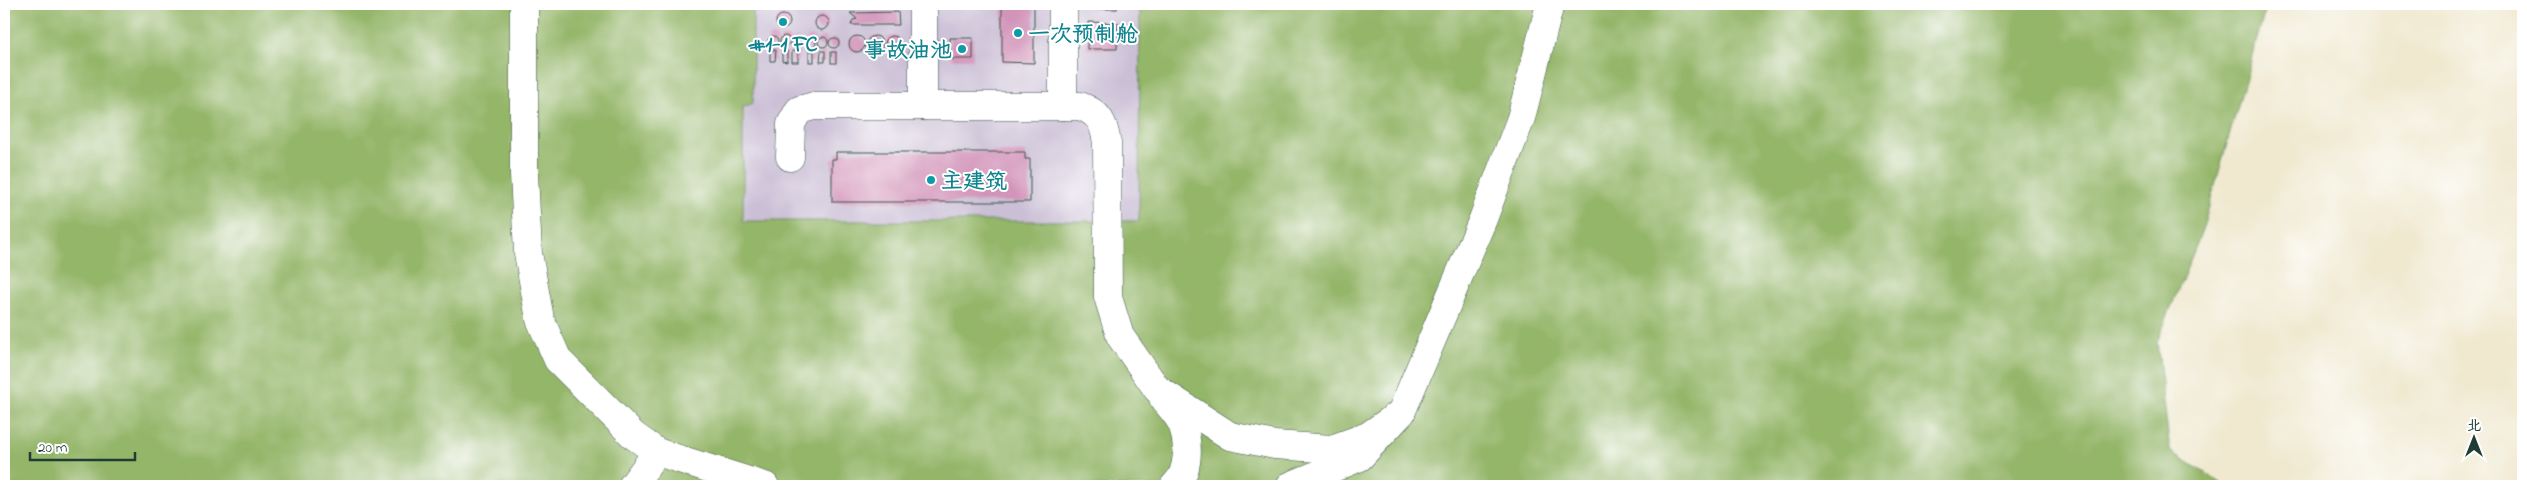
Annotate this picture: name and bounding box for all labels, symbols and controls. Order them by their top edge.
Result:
marker: #1-1 FC [777,16,789,28]
place label: 一次预制舱 [1028,20,1139,52]
marker: 一次预制舱 [1012,27,1024,39]
place label: #1-1 FC [747,30,818,62]
place label: 事故油池 [864,36,952,68]
marker: 事故油池 [956,43,968,55]
place label: 主建筑 [941,167,1007,199]
marker: 主建筑 [925,174,937,186]
north arrow [2450,412,2500,462]
text: 北 [2467,416,2481,437]
scale bar [30,430,135,462]
text: 20 m [38,437,68,459]

